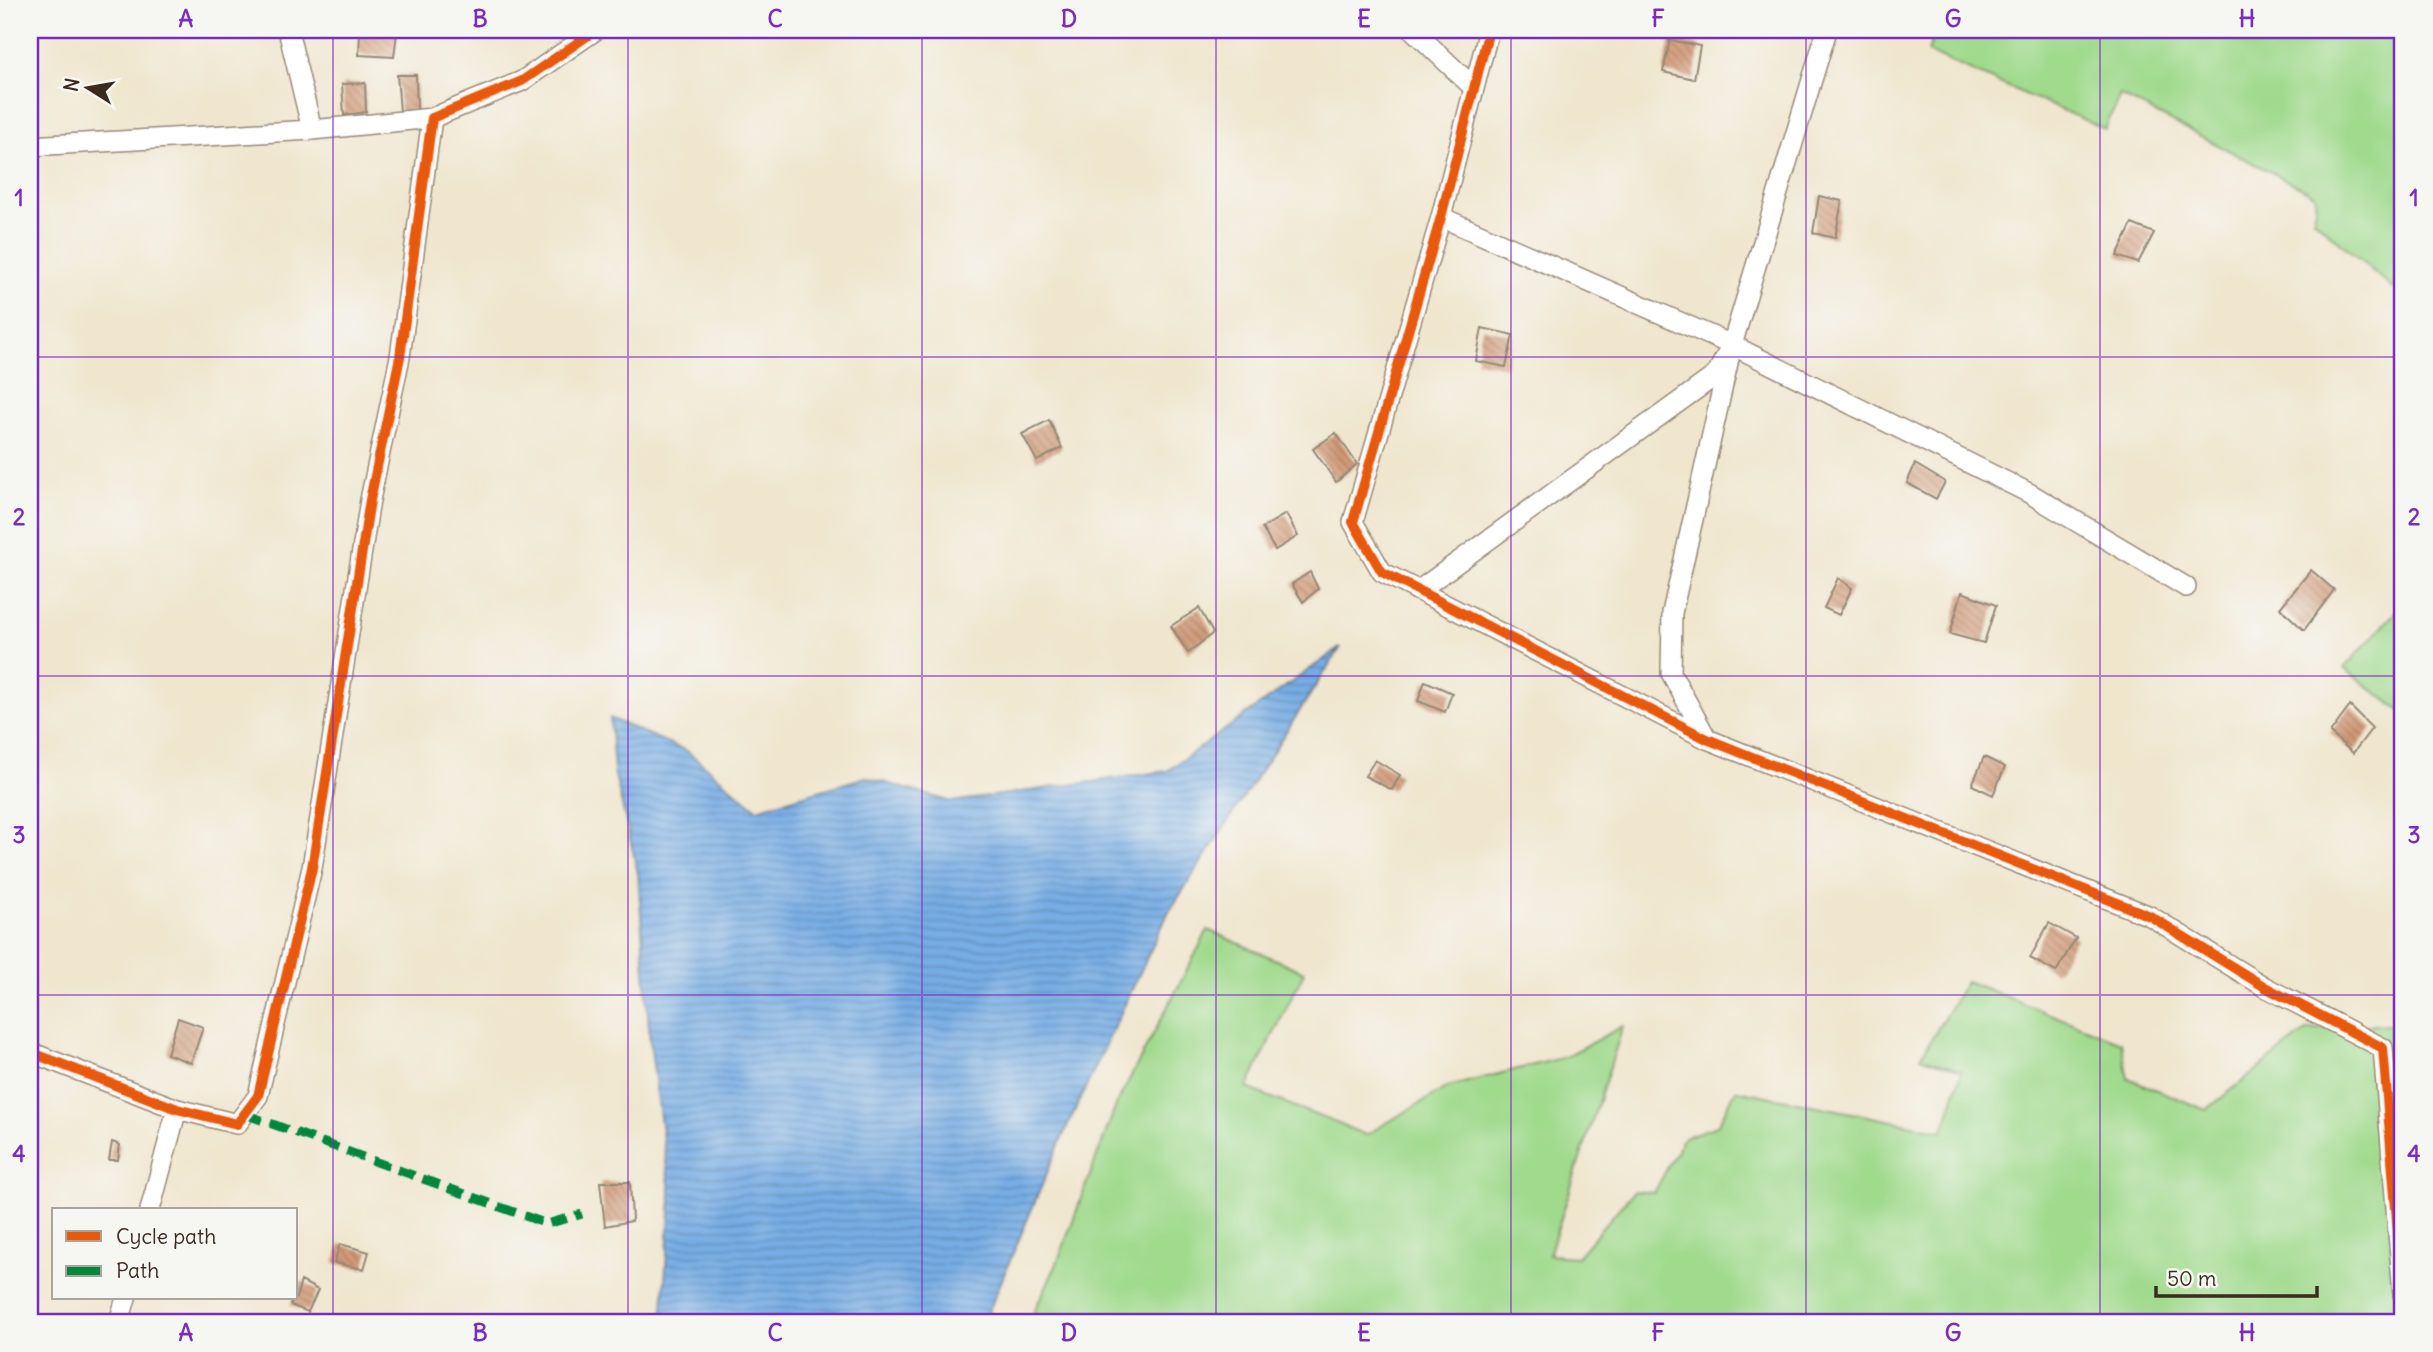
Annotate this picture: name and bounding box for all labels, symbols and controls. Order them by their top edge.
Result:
text: A [179,4,194,33]
text: B [472,4,488,33]
text: C [767,4,783,33]
text: D [1061,4,1077,33]
text: E [1357,4,1371,33]
text: F [1651,4,1665,33]
text: G [1945,4,1961,33]
text: H [2239,4,2255,33]
north arrow [52,52,122,122]
text: N [58,76,84,93]
text: 1 [14,183,24,212]
text: 1 [2409,183,2419,212]
text: 2 [13,502,26,531]
text: 2 [2408,502,2421,531]
text: 3 [12,820,26,849]
text: 3 [2407,820,2421,849]
text: 4 [12,1139,26,1168]
text: 4 [2407,1139,2421,1168]
legend [52,1208,298,1300]
text: Cycle path [116,1223,216,1250]
scale bar [2156,1254,2318,1298]
text: Path [116,1257,159,1284]
text: 50 m [2167,1265,2216,1292]
text: A [179,1318,194,1347]
text: B [472,1318,488,1347]
text: C [767,1318,783,1347]
text: D [1061,1318,1077,1347]
text: E [1357,1318,1371,1347]
text: F [1651,1318,1665,1347]
text: G [1945,1318,1961,1347]
text: H [2239,1318,2255,1347]

